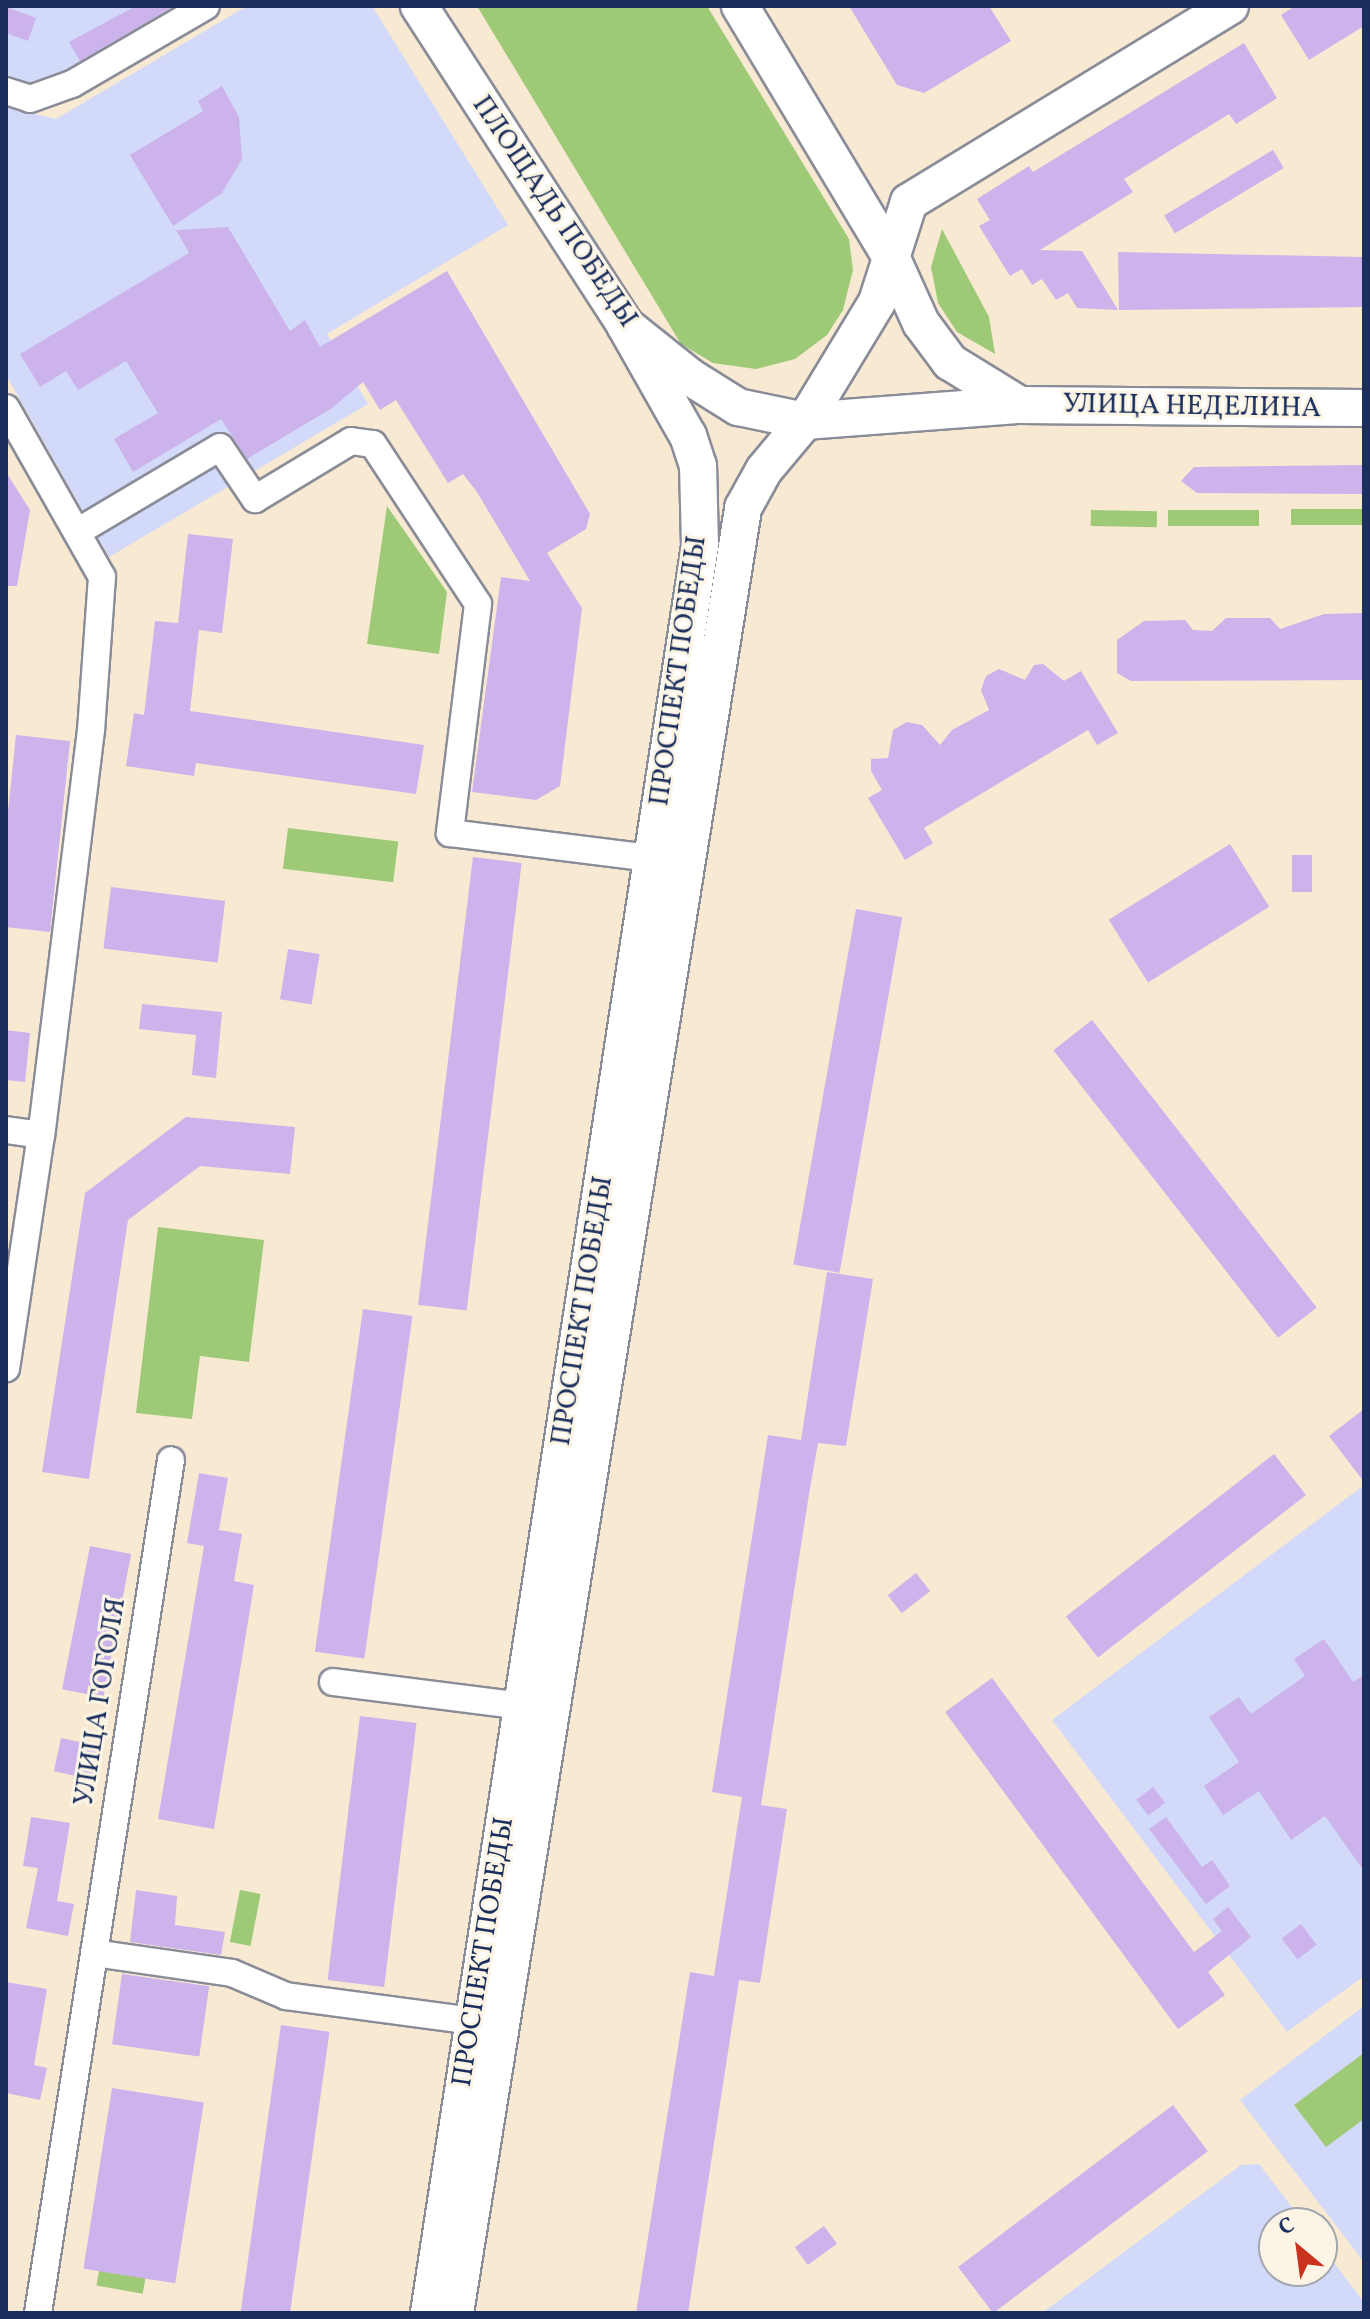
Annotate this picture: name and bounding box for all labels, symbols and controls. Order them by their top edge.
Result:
street label: ПЛОЩАДЬ ПОБЕДЫ [464,90,644,334]
street label: УЛИЦА НЕДЕЛИНА [1063,388,1321,426]
street label: ПРОСПЕКТ ПОБЕДЫ [643,533,715,809]
street label: ПРОСПЕКТ ПОБЕДЫ [545,1173,621,1449]
street label: УЛИЦА ГОГОЛЯ [68,1595,134,1809]
street label: ПРОСПЕКТ ПОБЕДЫ [446,1814,522,2090]
north arrow [1258,2207,1338,2287]
text: С [1273,2210,1301,2244]

